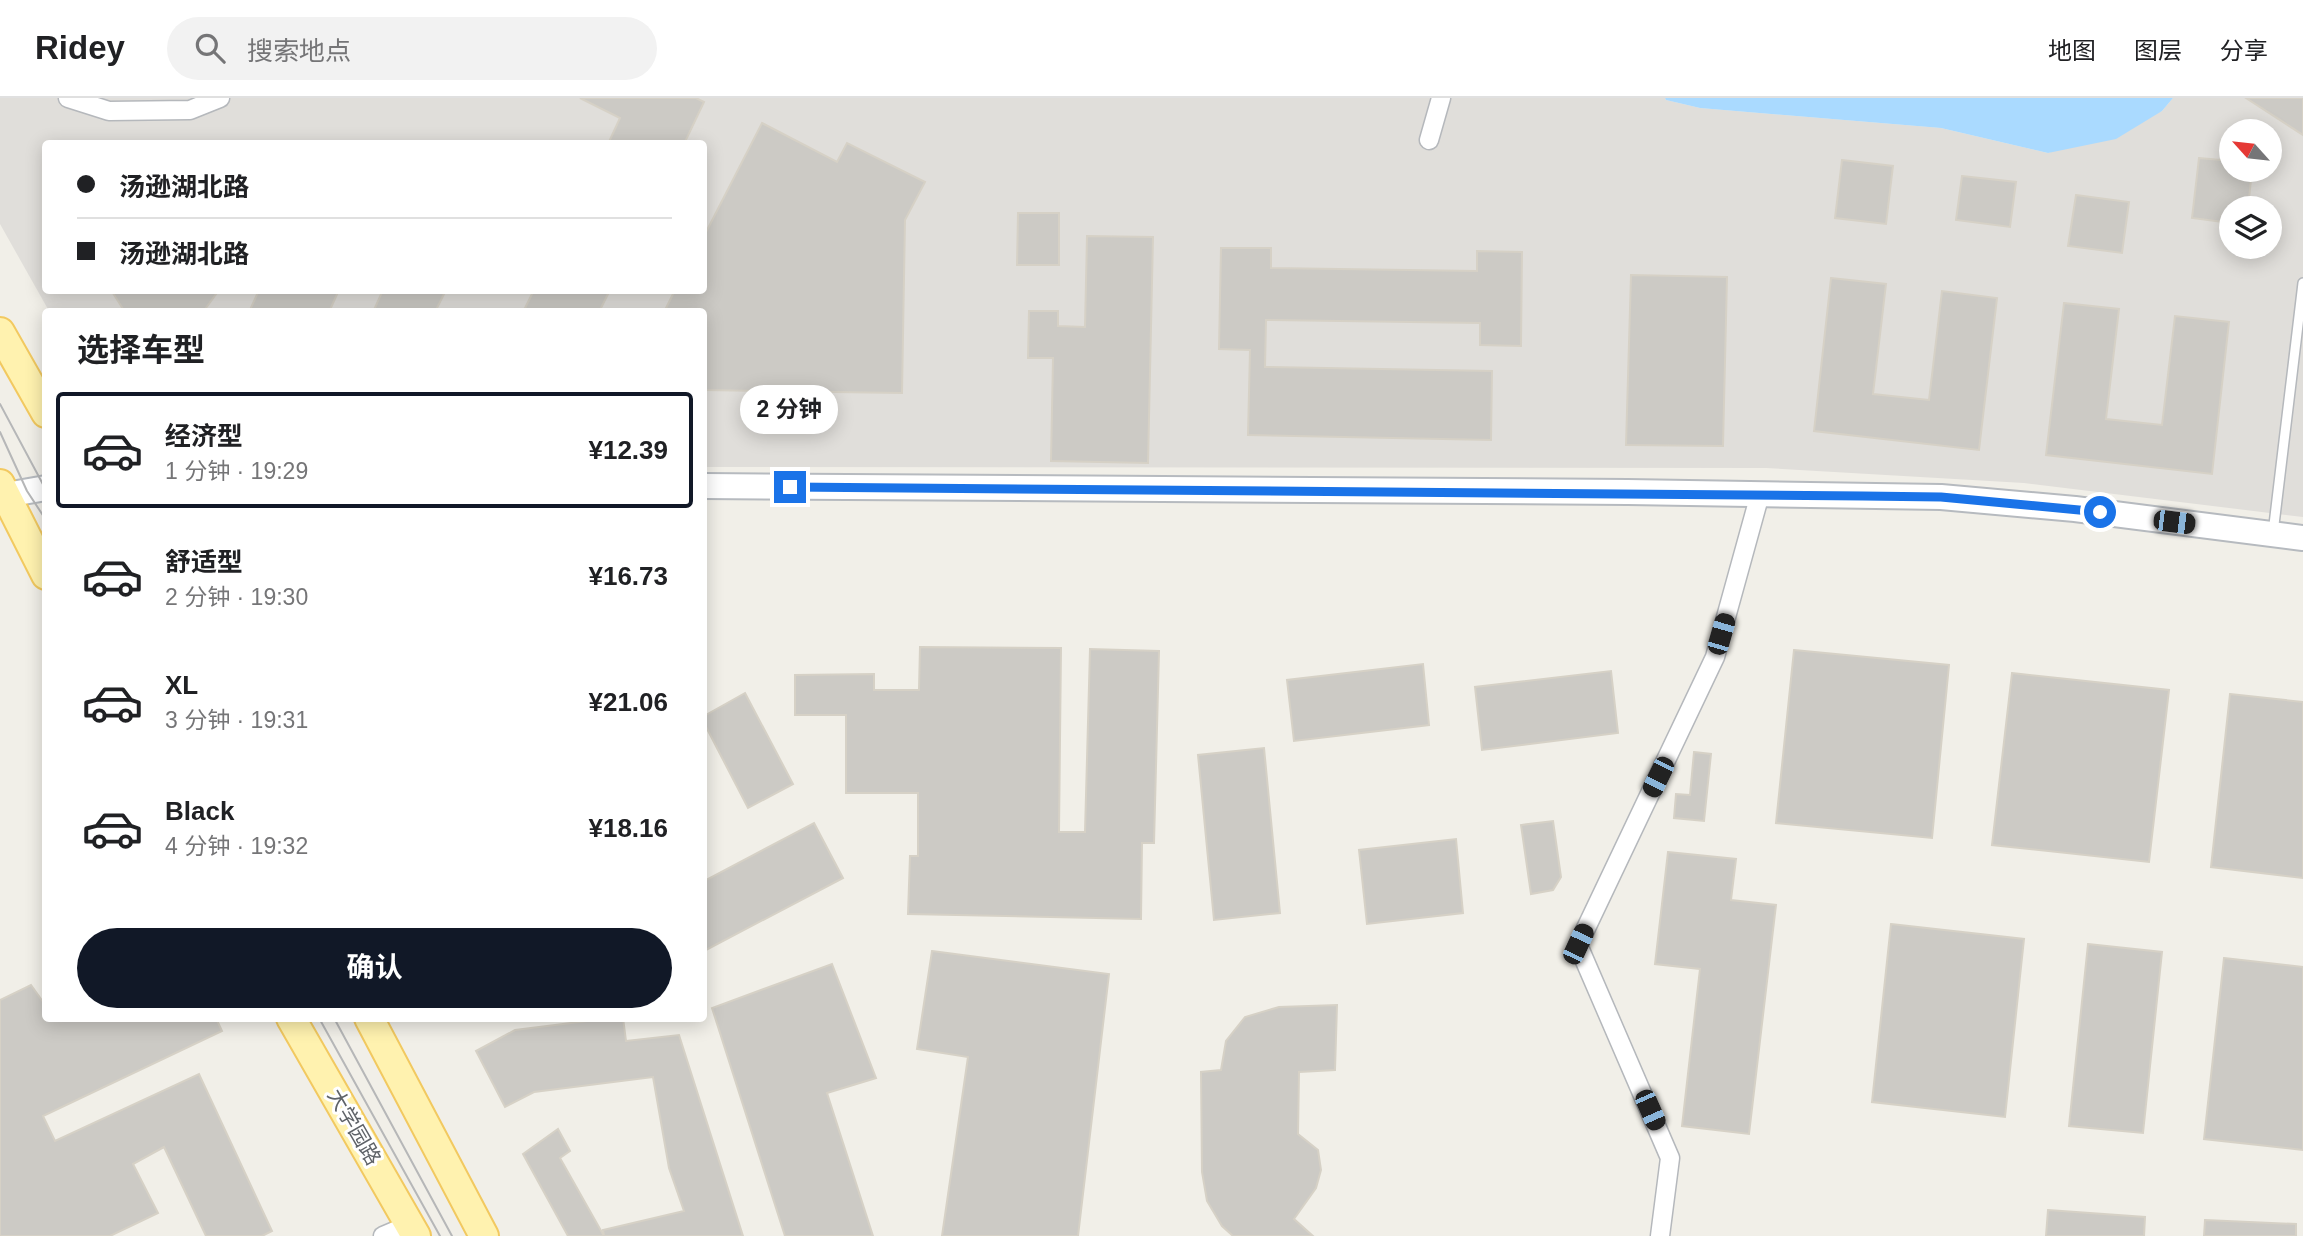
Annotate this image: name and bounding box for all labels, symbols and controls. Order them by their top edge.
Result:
search box [167,17,657,80]
text: Ridey [35,29,125,66]
icon: search [191,29,229,67]
text: 搜索地点 [247,36,351,66]
text: 地图 [2048,37,2096,64]
text: 图层 [2134,37,2182,64]
text: 分享 [2220,37,2268,64]
north arrow [2219,119,2282,182]
map controls [2219,119,2282,259]
text: 汤逊湖北路 [119,172,249,202]
button: layers [2219,196,2282,259]
text: 汤逊湖北路 [119,239,249,269]
text: 选择车型 [77,332,205,368]
callout: 2 分钟 [741,386,839,434]
text: 2 分钟 [756,396,822,422]
icon: car [81,419,144,482]
text: 经济型 [165,421,243,451]
text: ¥12.39 [588,435,668,465]
text: 1 分钟 · 19:29 [165,458,308,484]
route end [774,471,806,503]
route start [2084,496,2116,528]
car [2152,509,2197,535]
icon: car [81,545,144,608]
text: 舒适型 [165,547,243,577]
text: ¥16.73 [588,561,668,591]
text: 2 分钟 · 19:30 [165,584,308,610]
car [1706,611,1737,657]
text: XL [165,670,198,700]
icon: car [81,671,144,734]
text: ¥21.06 [588,687,668,717]
text: 3 分钟 · 19:31 [165,707,308,733]
car [1640,754,1677,800]
text: Black [165,796,234,826]
icon: car [81,797,144,860]
text: ¥18.16 [588,813,668,843]
text: 4 分钟 · 19:32 [165,833,308,859]
car [1560,921,1597,967]
button: 确认 [77,928,672,1008]
street label: 大学园路 [323,1085,385,1169]
car [1632,1087,1669,1133]

